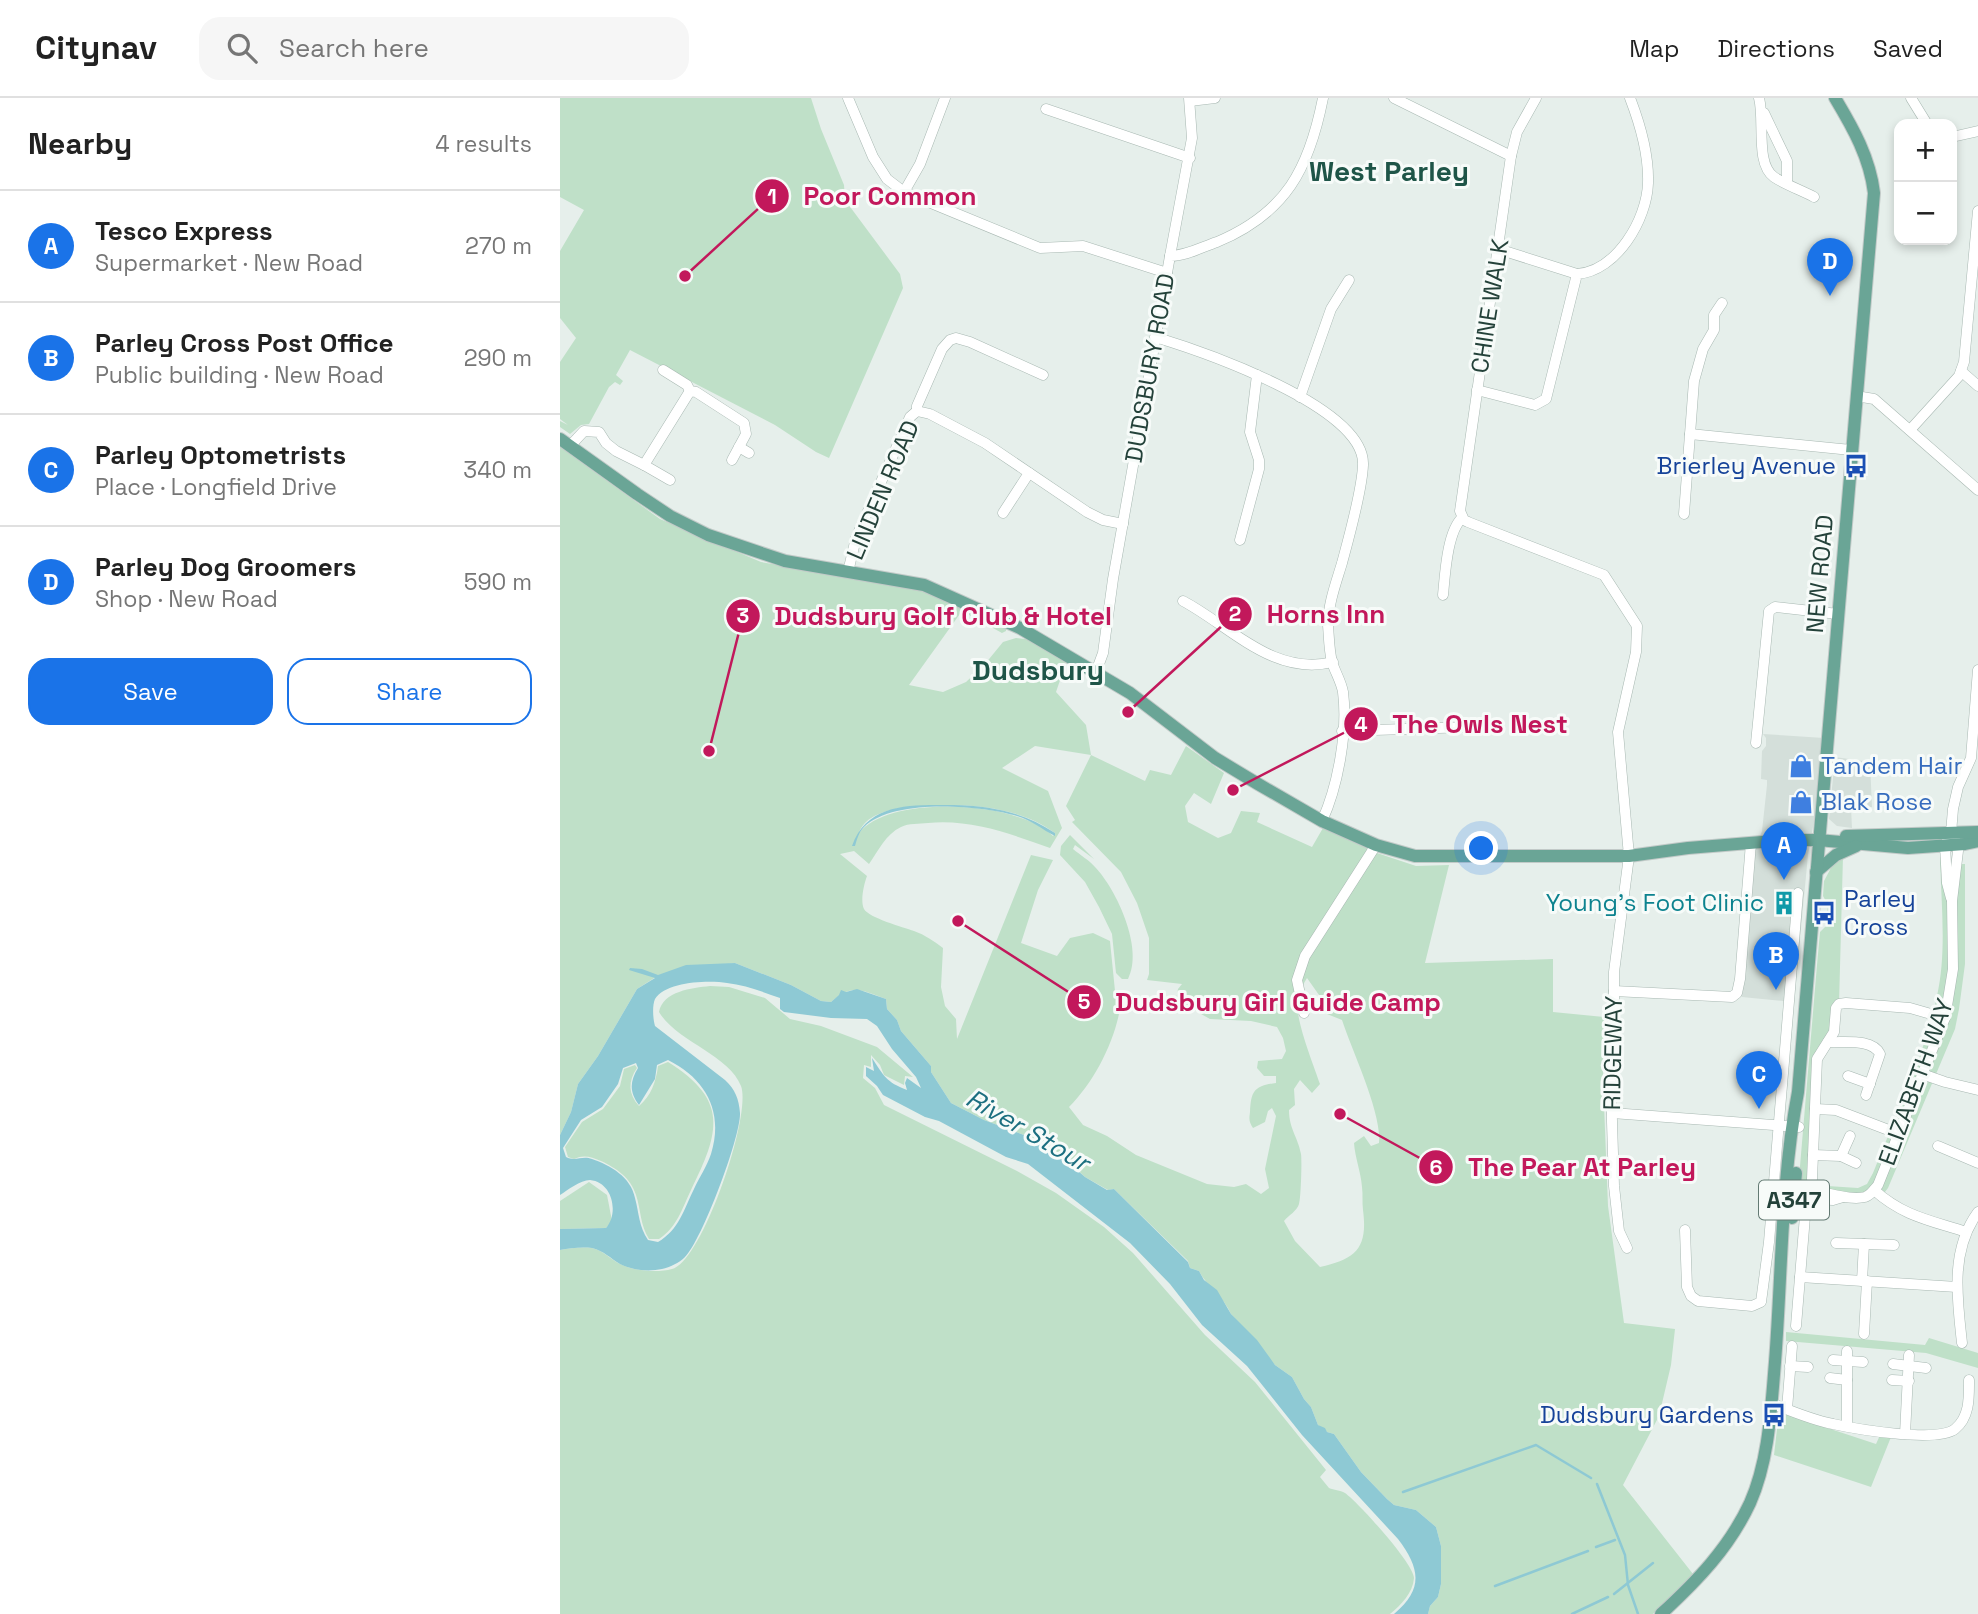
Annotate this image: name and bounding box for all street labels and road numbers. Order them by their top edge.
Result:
street label: CHINE WALK [1464,236,1515,375]
street label: DUDSBURY ROAD [1118,271,1181,465]
street label: LINDEN ROAD [839,415,926,564]
street label: NEW ROAD [1799,514,1840,634]
street label: ELIZABETH WAY [1871,994,1960,1169]
street label: RIDGEWAY [1596,995,1629,1111]
road number: A347 [1759,1180,1829,1219]

